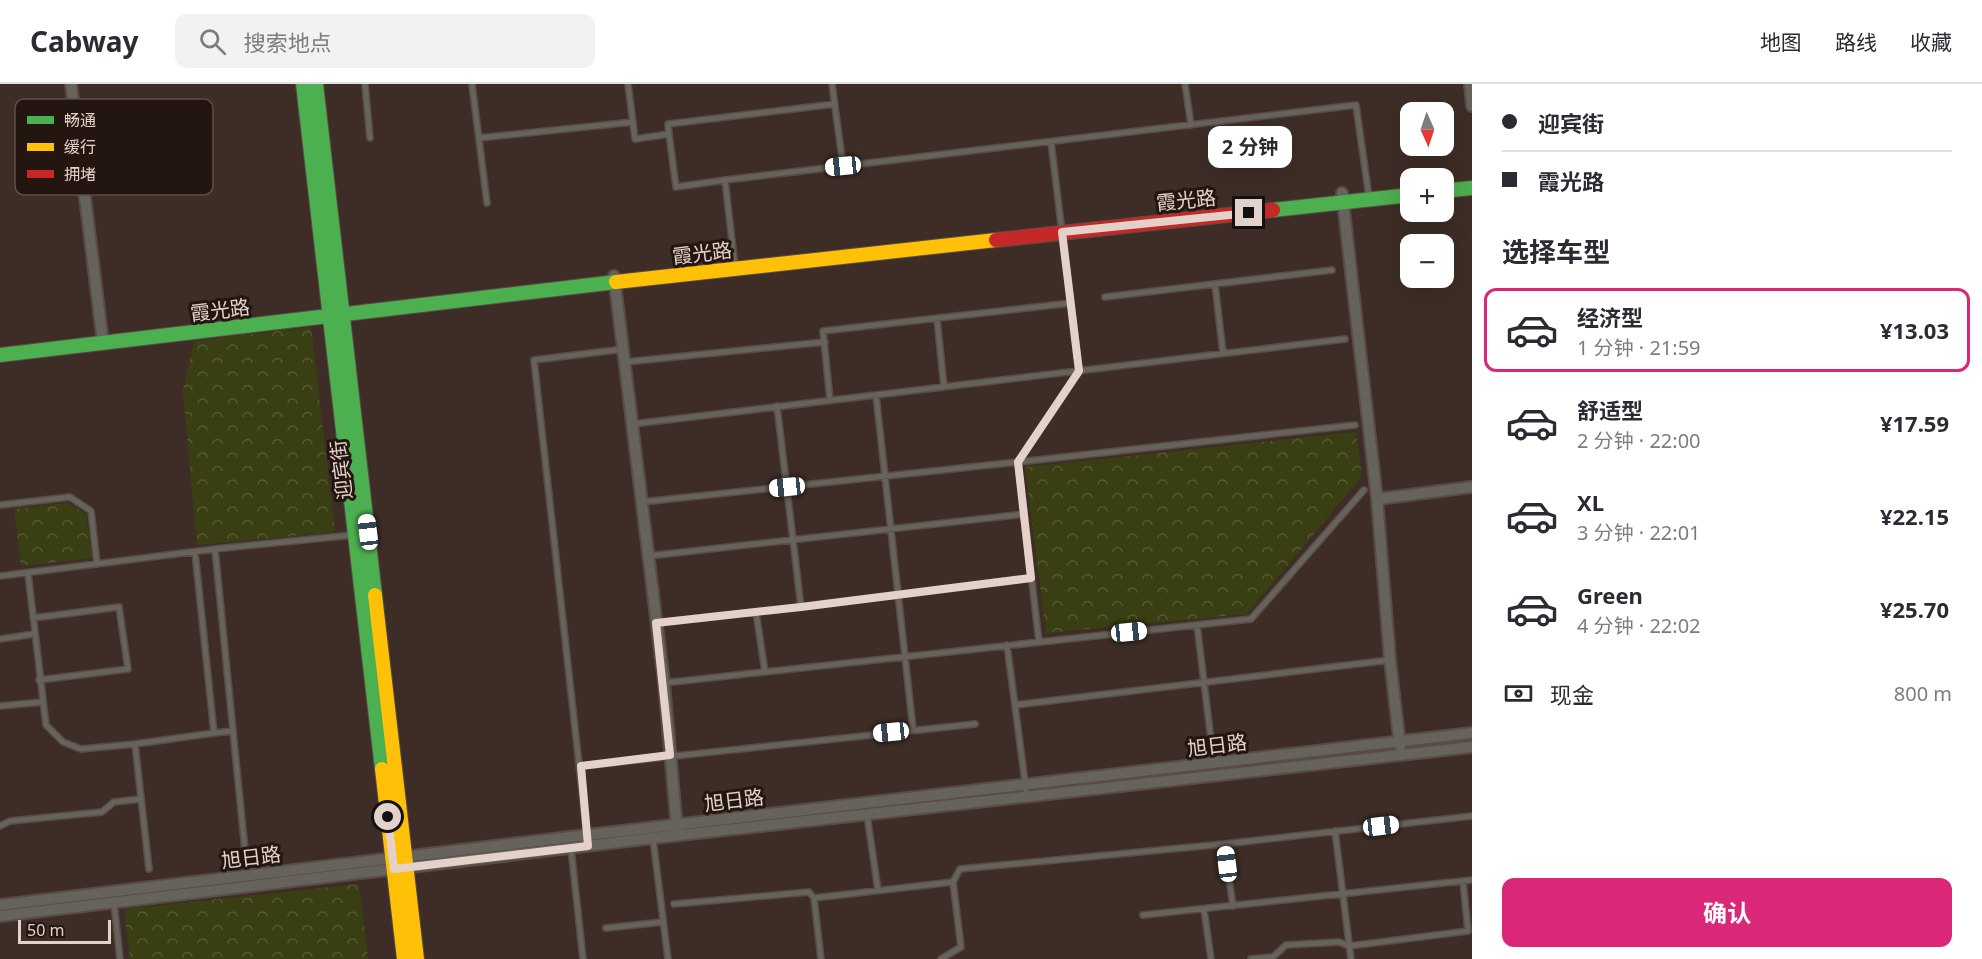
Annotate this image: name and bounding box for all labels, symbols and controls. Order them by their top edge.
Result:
search box [175,14,595,68]
text: Cabway [30,22,139,60]
icon: search [196,25,229,58]
text: 搜索地点 [244,27,332,57]
text: 地图 [1760,28,1802,56]
text: 路线 [1835,28,1877,56]
text: 收藏 [1910,28,1952,56]
legend [15,99,213,195]
north arrow [1400,102,1454,156]
map controls [1400,102,1454,288]
text: 迎宾街 [1538,108,1604,138]
text: 畅通 [64,109,96,131]
callout: 2 分钟 [1207,126,1291,168]
text: 2 分钟 [1222,133,1278,160]
text: 缓行 [64,136,96,158]
car [824,155,862,177]
text: 拥堵 [64,163,96,185]
text: 霞光路 [1538,166,1604,196]
button: + [1400,168,1454,222]
street label: 霞光路 [1155,183,1217,217]
route end [1235,199,1262,226]
text: 选择车型 [1502,233,1610,270]
button: − [1400,234,1454,288]
street label: 霞光路 [671,236,733,270]
street label: 霞光路 [189,293,251,327]
text: 经济型 [1577,302,1643,332]
icon: car [1505,303,1559,357]
text: ¥13.03 [1880,315,1949,345]
text: 1 分钟 · 21:59 [1577,334,1701,361]
text: 舒适型 [1577,395,1643,425]
icon: car [1505,396,1559,450]
text: ¥17.59 [1880,408,1949,438]
text: 2 分钟 · 22:00 [1577,427,1701,454]
street label: 迎宾街 [324,439,358,501]
car [768,476,806,498]
text: XL [1577,487,1604,517]
icon: car [1505,489,1559,543]
text: ¥22.15 [1880,501,1949,531]
car [357,513,379,551]
text: 3 分钟 · 22:01 [1577,519,1701,546]
text: Green [1577,580,1643,610]
icon: car [1505,582,1559,636]
text: ¥25.70 [1880,594,1949,624]
text: 4 分钟 · 22:02 [1577,612,1701,639]
car [1110,621,1148,643]
icon: cash [1502,677,1535,710]
text: 现金 [1550,679,1594,709]
text: 800 m [1894,680,1952,707]
car [872,721,910,743]
street label: 旭日路 [1186,728,1248,762]
street label: 旭日路 [703,783,765,817]
route start [374,803,401,830]
car [1362,815,1400,837]
street label: 旭日路 [220,840,282,874]
car [1216,845,1238,883]
button: 确认 [1502,878,1952,947]
scale bar [18,917,111,944]
text: 50 m [27,919,64,941]

